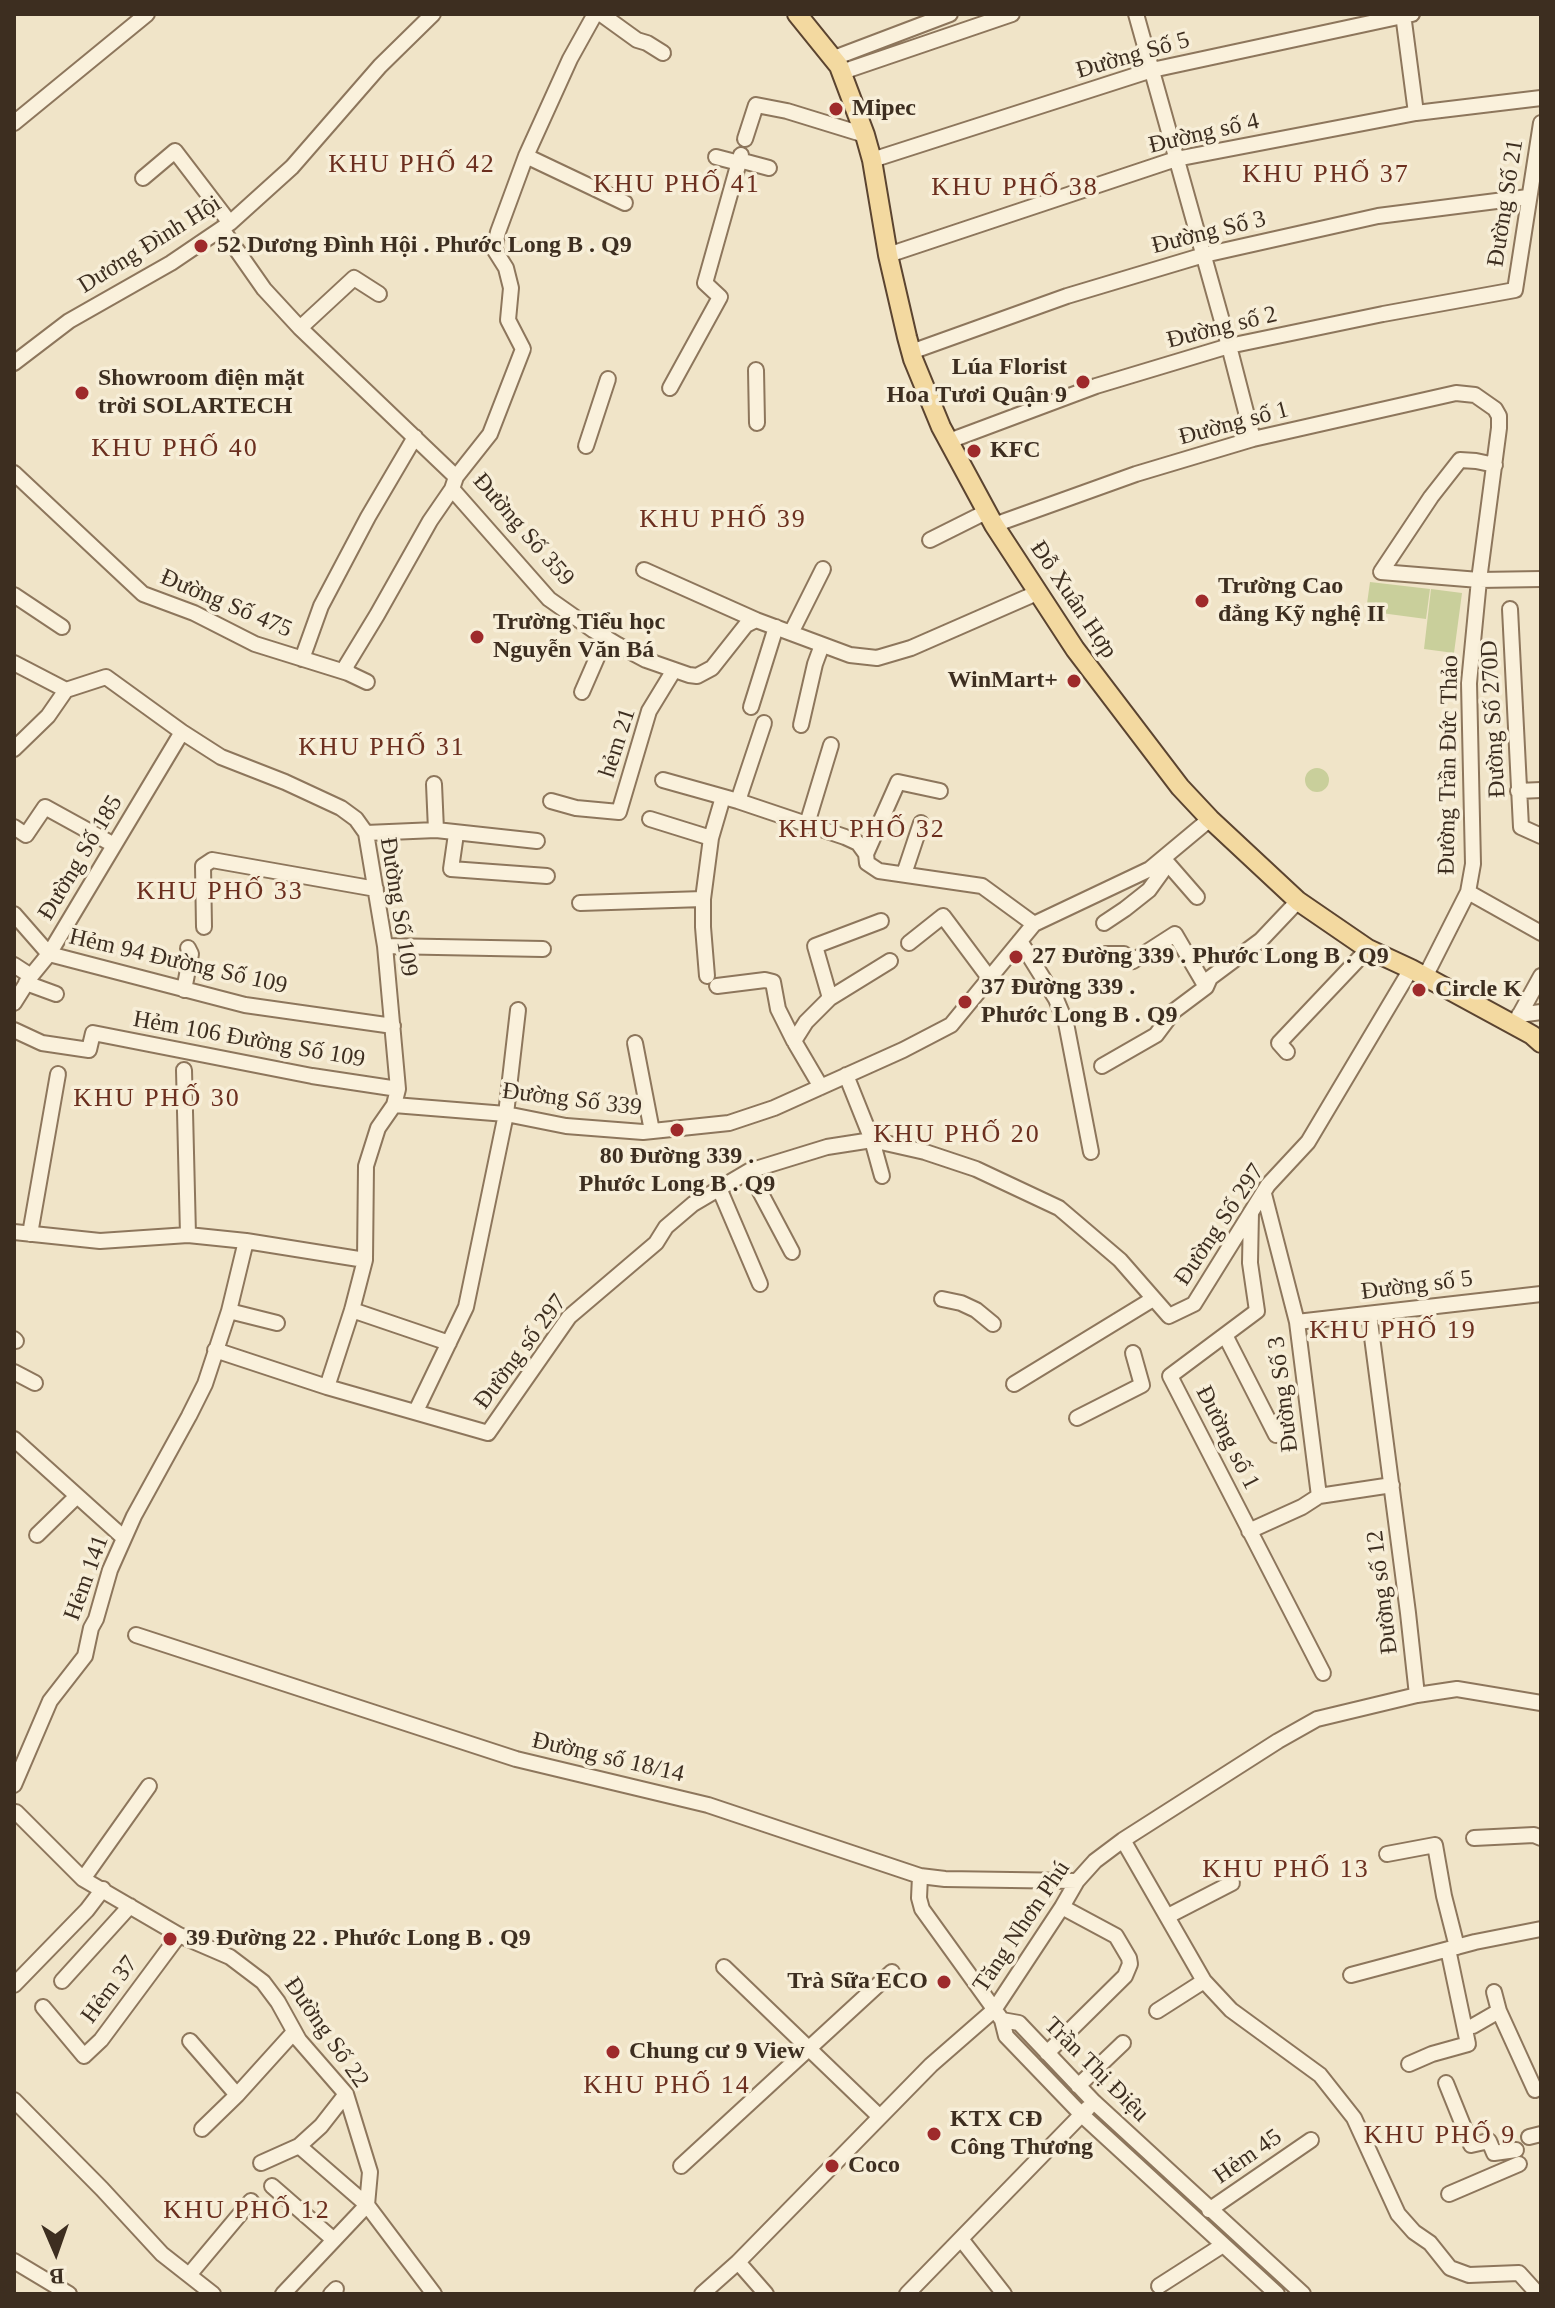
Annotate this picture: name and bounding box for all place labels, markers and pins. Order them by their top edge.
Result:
place label: Mipec [852,95,916,123]
marker: Mipec [827,100,845,118]
place label: 52 Dương Đình Hội . Phước Long B . Q9 [217,232,632,260]
marker: 52 Dương Đình Hội . Phước Long B . Q9 [192,237,210,255]
place label: Lúa Florist Hoa Tươi Quận 9 [887,354,1067,410]
place label: Showroom điện mặt trời SOLARTECH [98,365,304,421]
marker: Lúa Florist Hoa Tươi Quận 9 [1074,373,1092,391]
marker: Showroom điện mặt trời SOLARTECH [73,384,91,402]
place label: KFC [990,437,1041,465]
marker: KFC [965,442,983,460]
place label: Trường Cao đẳng Kỹ nghệ II [1218,573,1385,629]
marker: Trường Cao đẳng Kỹ nghệ II [1193,592,1211,610]
place label: Trường Tiểu học Nguyễn Văn Bá [493,609,665,665]
marker: Trường Tiểu học Nguyễn Văn Bá [468,628,486,646]
place label: WinMart+ [947,667,1058,695]
marker: WinMart+ [1065,672,1083,690]
place label: 27 Đường 339 . Phước Long B . Q9 [1032,943,1389,971]
marker: 27 Đường 339 . Phước Long B . Q9 [1007,948,1025,966]
place label: 37 Đường 339 . Phước Long B . Q9 [981,974,1177,1030]
place label: Circle K [1435,976,1522,1004]
marker: Circle K [1410,981,1428,999]
marker: 37 Đường 339 . Phước Long B . Q9 [956,993,974,1011]
marker: 80 Đường 339 . Phước Long B . Q9 [668,1121,686,1139]
place label: 80 Đường 339 . Phước Long B . Q9 [579,1143,775,1199]
place label: 39 Đường 22 . Phước Long B . Q9 [186,1925,531,1953]
marker: 39 Đường 22 . Phước Long B . Q9 [161,1930,179,1948]
place label: Trà Sữa ECO [787,1968,928,1996]
marker: Trà Sữa ECO [935,1973,953,1991]
place label: Chung cư 9 View [629,2038,805,2066]
marker: Chung cư 9 View [604,2043,622,2061]
place label: KTX CĐ Công Thương [950,2106,1093,2162]
marker: KTX CĐ Công Thương [925,2125,943,2143]
place label: Coco [848,2152,900,2180]
marker: Coco [823,2157,841,2175]

